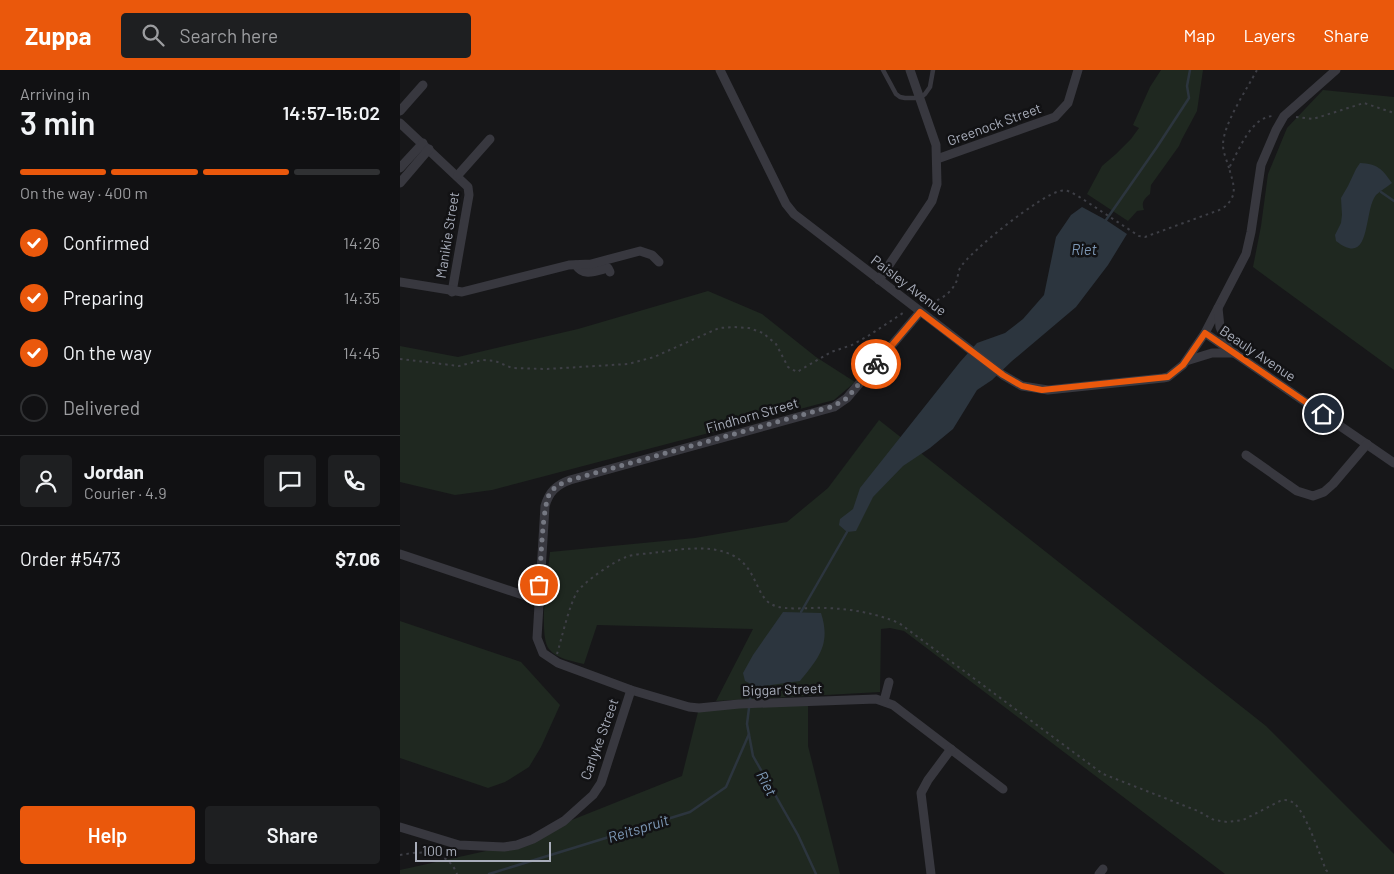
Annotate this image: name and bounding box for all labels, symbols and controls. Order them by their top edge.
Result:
search box [121,13,471,58]
text: Zuppa [25,21,91,50]
icon: search [139,21,167,49]
text: Search here [179,24,278,47]
text: Map [1183,24,1215,46]
text: Layers [1243,24,1296,46]
text: Share [1324,24,1369,46]
text: Arriving in [20,84,90,103]
street label: Greenock Street [945,99,1043,149]
text: 14:57–15:02 [282,101,380,124]
text: 3 min [20,103,96,141]
text: On the way · 400 m [20,183,148,202]
street label: Manikie Street [432,191,462,279]
icon: check [20,229,48,257]
text: Confirmed [63,231,150,254]
text: 14:26 [343,233,380,252]
water label: Riet [1071,240,1097,258]
street label: Paisley Avenue [868,251,950,319]
icon: check [20,284,48,312]
text: Preparing [63,286,144,309]
text: 14:35 [344,288,380,307]
street label: Beauly Avenue [1217,321,1299,385]
icon: check [20,339,48,367]
courier [851,339,901,389]
text: On the way [63,341,152,364]
text: 14:45 [343,343,380,362]
icon: bike [862,350,890,378]
pin [1302,393,1344,435]
street label: Findhorn Street [704,394,800,436]
text: Delivered [63,396,140,419]
icon: home [1309,400,1337,428]
button: person [20,455,72,507]
button: chat [264,455,316,507]
button: phone [328,455,380,507]
text: Jordan [84,460,144,483]
text: Courier · 4.9 [84,483,167,502]
text: Order #5473 [20,547,121,570]
text: $7.06 [335,547,380,570]
pin [518,564,560,606]
icon: bag [525,571,553,599]
street label: Biggar Street [741,679,823,699]
street label: Carlyke Street [576,696,622,782]
water label: Riet [753,767,781,799]
button: Help [20,806,195,864]
button: Share [205,806,380,864]
water label: Reitspruit [605,810,671,846]
scale bar [415,839,551,862]
text: 100 m [422,842,457,859]

